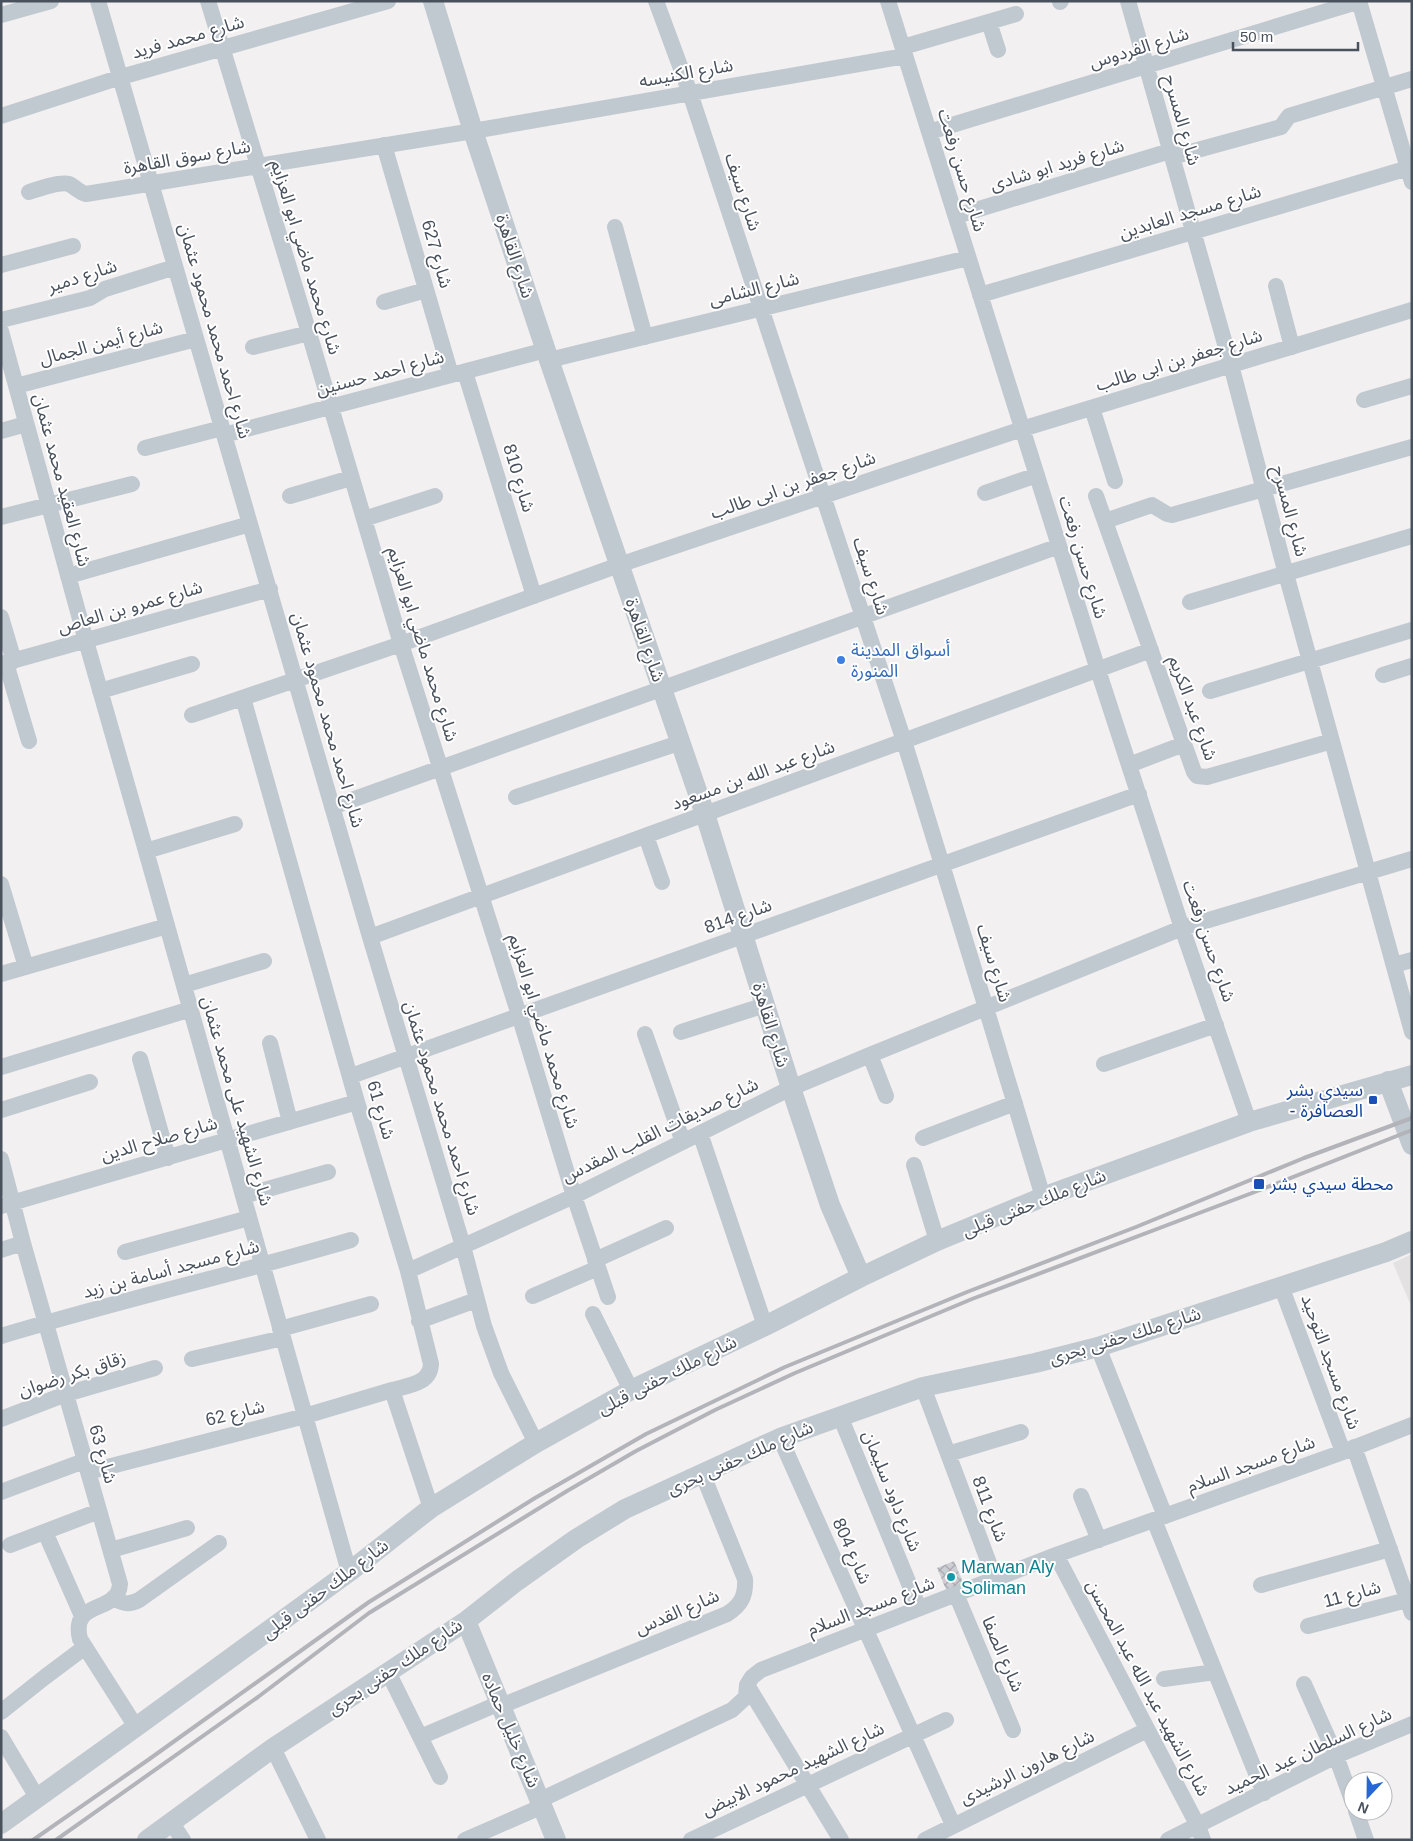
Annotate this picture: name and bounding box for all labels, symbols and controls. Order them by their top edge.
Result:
street label: شارع محمد فريد [130,11,247,66]
scale bar [1233,20,1358,52]
street label: شارع الفردوس [1087,23,1192,76]
text: 50 m [1240,28,1273,45]
street label: شارع الكنيسه [637,55,735,95]
street label: شارع المسرح [1156,72,1204,169]
street label: شارع حسن رفعت [930,106,990,235]
street label: شارع فريد ابو شادى [988,135,1128,199]
street label: شارع سوق القاهرة [122,136,253,182]
street label: شارع سيف [717,151,765,235]
street label: شارع محمد ماضي ابو العزايم [263,157,345,358]
street label: شارع مسجد العابدين [1117,181,1265,247]
street label: شارع القاهرة [488,211,538,302]
street label: شارع 627 [414,218,456,292]
street label: شارع احمد محمد محمود عثمان [171,221,255,442]
street label: شارع دمير [44,255,121,301]
street label: شارع الشامى [707,268,802,314]
street label: شارع أيمن الجمال [37,316,166,373]
street label: شارع جعفر بن ابى طالب [1093,325,1266,399]
street label: شارع احمد حسنين [314,346,447,404]
street label: شارع العقيد محمد عثمان [25,391,95,570]
street label: شارع 810 [495,442,539,516]
street label: شارع جعفر بن ابى طالب [708,447,879,526]
street label: شارع المسرح [1264,463,1312,560]
street label: شارع حسن رفعت [1051,493,1111,622]
street label: شارع سيف [845,535,893,619]
street label: شارع محمد ماضي ابو العزايم [380,544,462,745]
street label: شارع عمرو بن العاص [55,577,206,641]
street label: شارع القاهرة [618,596,669,686]
street label: شارع احمد محمد محمود عثمان [284,610,368,831]
place label: أسواق المدينة المنورة [851,639,950,682]
street label: شارع عبد الكريم [1161,653,1221,765]
marker: أسواق المدينة المنورة [835,654,847,666]
street label: شارع عبد الله بن مسعود [669,736,839,818]
street label: شارع حسن رفعت [1175,878,1239,1006]
street label: شارع 814 [702,895,776,941]
street label: شارع سيف [969,921,1015,1006]
street label: شارع محمد ماضي ابو العزايم [501,931,583,1132]
street label: شارع القاهرة [745,980,793,1071]
street label: شارع الشهيد على محمد عثمان [194,994,277,1209]
street label: شارع احمد محمد محمود عثمان [396,998,484,1219]
street label: شارع صديقات القلب المقدس [559,1074,763,1190]
street label: شارع 61 [359,1078,399,1143]
place label: سيدي بشر - العصافرة [1286,1080,1363,1122]
marker: سيدي بشر - العصافرة [1367,1094,1379,1106]
street label: شارع صلاح الدين [98,1113,221,1169]
street label: شارع ملك حفنى قبلى [959,1165,1110,1245]
place label: محطة سيدي بشر [1269,1174,1394,1197]
marker: محطة سيدي بشر [1252,1177,1266,1191]
street label: شارع مسجد أسامة بن زيد [80,1235,262,1306]
street label: شارع مسجد التوحيد [1294,1292,1365,1433]
street label: شارع ملك حفنى بحرى [1047,1303,1204,1372]
street label: شارع ملك حفنى قبلى [594,1331,742,1422]
street label: زقاق بكر رضوان [16,1347,129,1402]
street label: شارع 62 [203,1396,268,1434]
street label: شارع ملك حفنى بحرى [664,1417,818,1503]
street label: شارع 63 [81,1422,121,1487]
street label: شارع داود سليمان [855,1428,925,1556]
street label: شارع مسجد السلام [1184,1432,1319,1500]
street label: شارع 811 [965,1473,1012,1546]
street label: شارع 804 [825,1515,875,1589]
street label: شارع ملك حفنى قبلى [258,1535,395,1646]
place label: Marwan Aly Soliman [961,1557,1054,1598]
marker: Marwan Aly Soliman [945,1571,957,1583]
street label: شارع مسجد السلام [805,1573,939,1643]
street label: شارع الشهيد عبد الله عبد المحسن [1079,1577,1214,1801]
street label: شارع 11 [1321,1577,1384,1615]
street label: شارع القدس [632,1585,724,1642]
street label: شارع الصفا [974,1613,1028,1696]
street label: شارع ملك حفنى بحرى [324,1615,468,1723]
street label: شارع خليل حماده [474,1669,544,1792]
street label: شارع السلطان عبد الحميد [1221,1703,1396,1802]
street label: شارع الشهيد محمود الابيض [699,1718,889,1824]
street label: شارع هارون الرشيدى [956,1726,1099,1812]
north arrow [1343,1771,1393,1821]
text: N [1355,1799,1371,1817]

